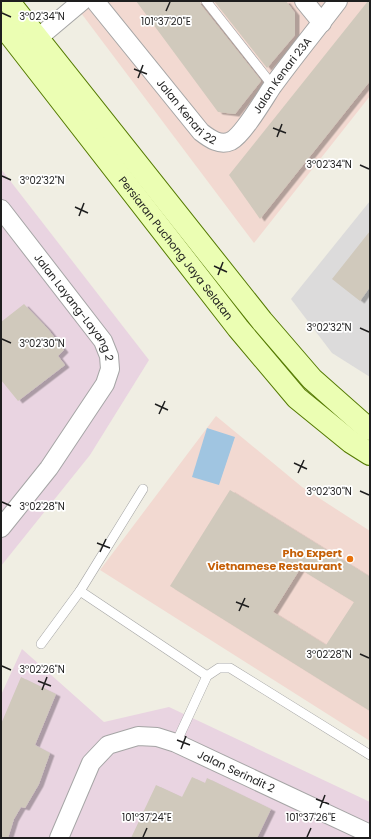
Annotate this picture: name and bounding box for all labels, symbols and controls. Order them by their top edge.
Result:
text: 3°02'34"N [19,9,65,24]
text: 101°37'20"E [141,14,191,29]
street label: Jalan Kenari 23A [249,33,316,117]
street label: Jalan Kenari 22 [153,75,219,148]
text: 3°02'34"N [306,157,352,172]
text: 3°02'32"N [19,173,65,188]
street label: Persiaran Puchong Jaya Selatan [115,173,237,323]
street label: Jalan Layang-Layang 2 [30,250,117,361]
text: 3°02'32"N [306,320,352,335]
text: 3°02'30"N [19,336,65,351]
text: 3°02'30"N [306,484,352,499]
text: 3°02'28"N [19,499,65,514]
place label: Pho Expert Vietnamese Restaurant [207,545,343,574]
marker: Pho Expert Vietnamese Restaurant [345,554,355,564]
text: 3°02'28"N [306,647,352,662]
text: 3°02'26"N [19,662,65,677]
street label: Jalan Serindit 2 [195,746,278,796]
text: 101°37'24"E [122,810,172,825]
text: 101°37'26"E [286,810,336,825]

